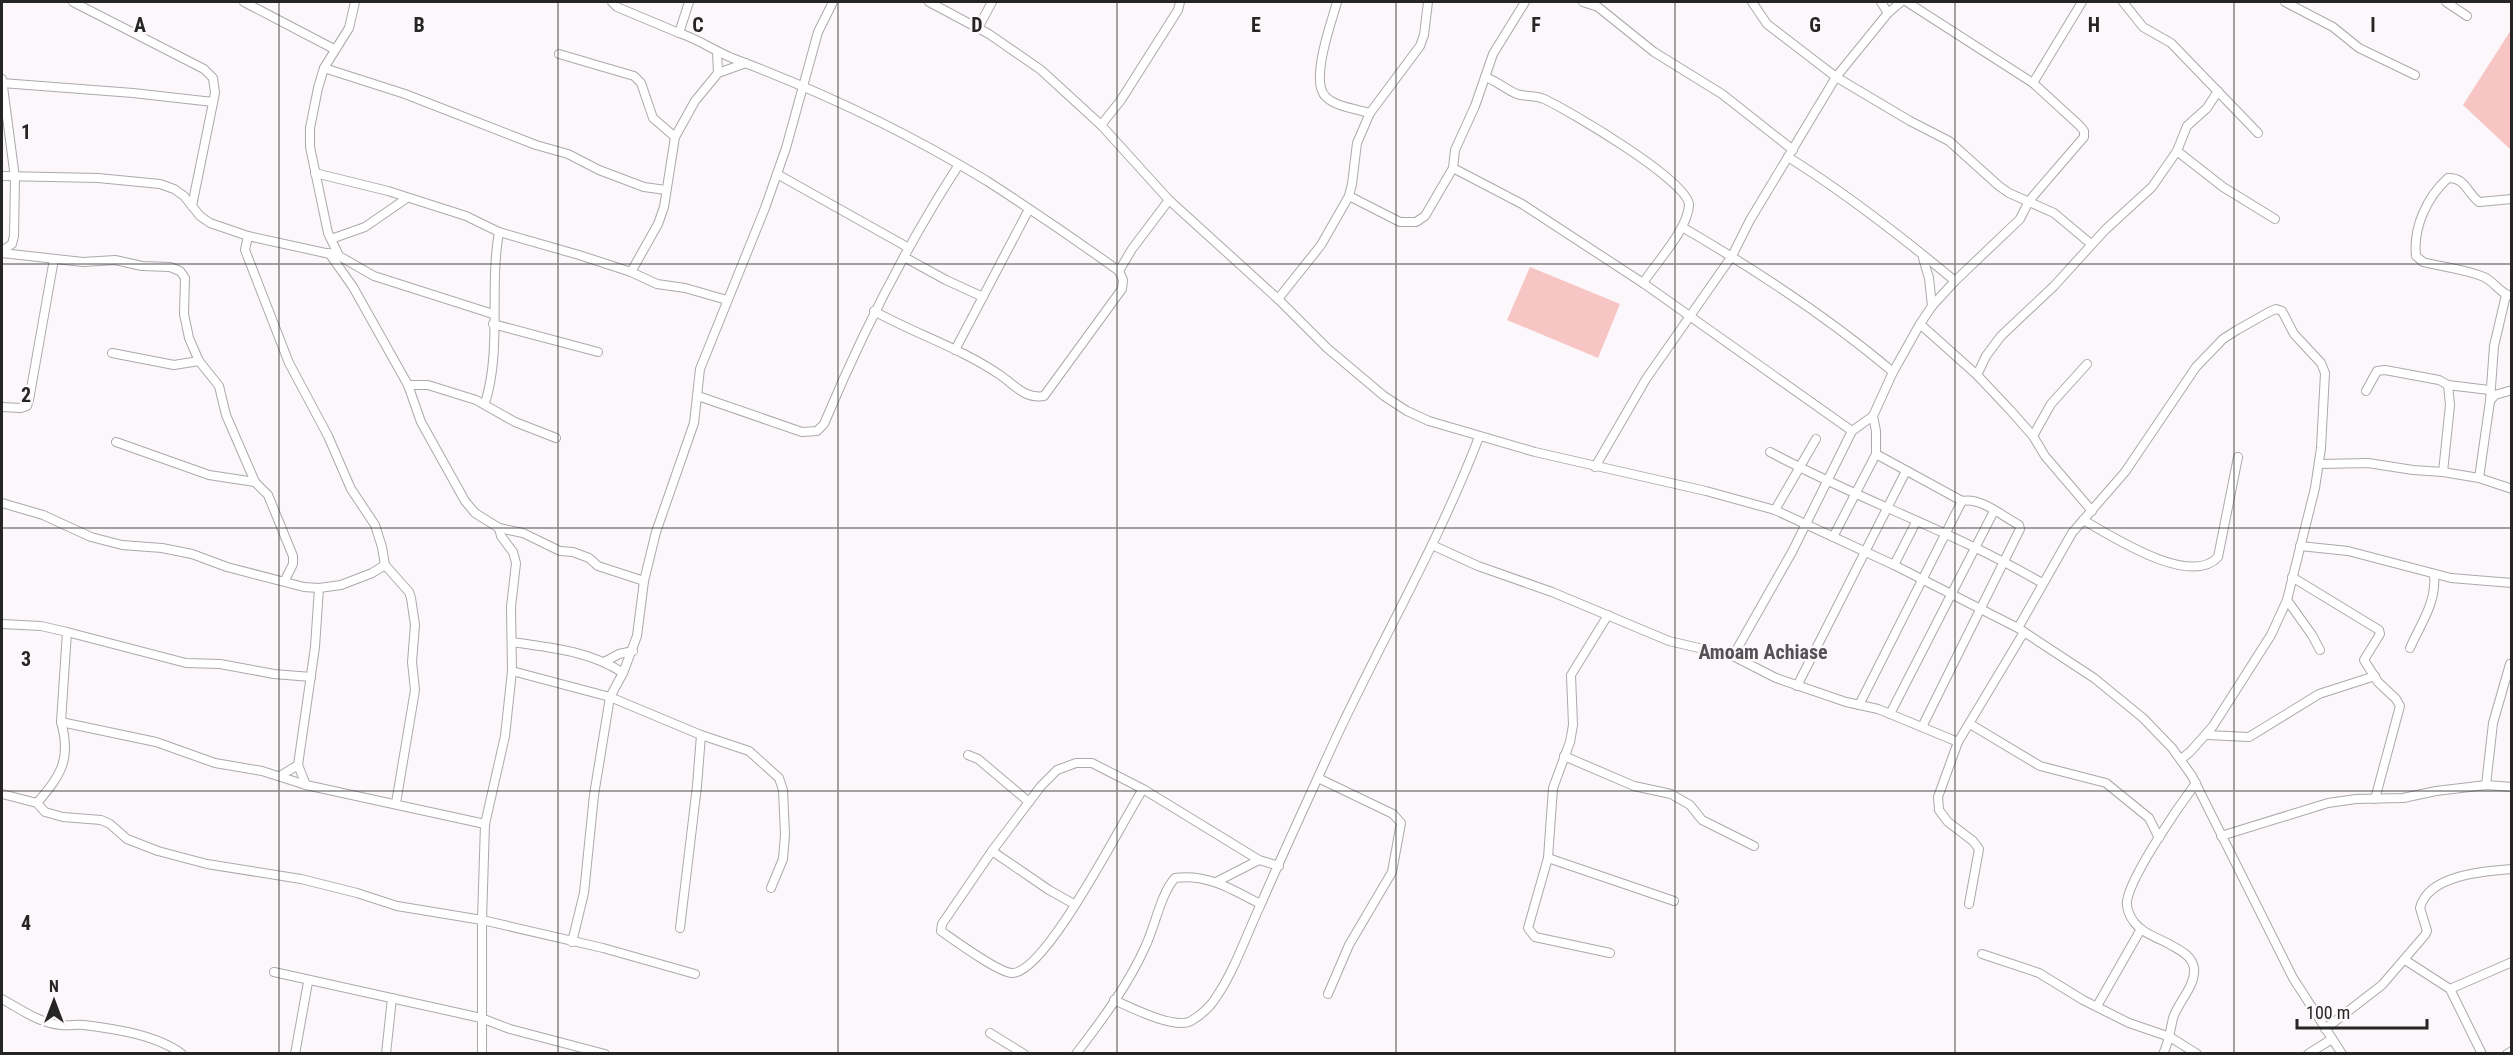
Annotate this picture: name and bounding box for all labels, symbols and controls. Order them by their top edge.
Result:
text: A [134,13,146,37]
text: B [413,13,425,37]
text: C [692,13,704,37]
text: D [971,13,983,37]
text: E [1251,13,1261,37]
text: F [1531,13,1541,37]
text: G [1809,13,1821,37]
text: H [2088,13,2100,37]
text: I [2370,13,2376,37]
text: 1 [21,120,31,144]
text: 2 [21,383,31,407]
district label: Amoam Achiase [1698,640,1828,664]
text: 3 [21,647,31,671]
text: 4 [21,911,31,935]
north arrow [24,971,84,1031]
text: N [49,977,59,996]
scale bar [2297,992,2428,1030]
text: 100 m [2306,1002,2350,1023]

